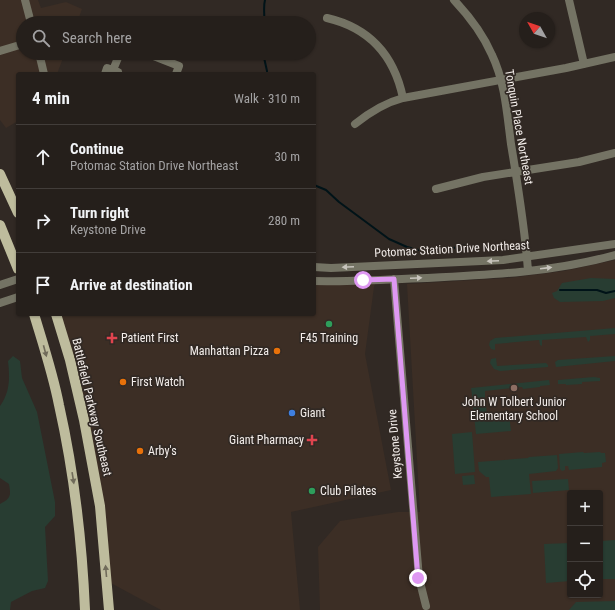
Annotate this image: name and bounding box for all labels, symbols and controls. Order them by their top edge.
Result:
north arrow [519,12,555,48]
search box [16,16,316,60]
icon: search [30,27,52,49]
text: Search here [62,29,132,47]
street label: Tonquin Place Northeast [502,68,536,186]
text: 4 min [32,88,70,108]
text: Walk · 310 m [234,91,300,106]
text: Continue [70,140,124,158]
icon: ahead [32,146,54,168]
text: 30 m [274,149,300,164]
text: Potomac Station Drive Northeast [70,158,238,173]
text: Turn right [70,204,129,222]
icon: right [32,210,54,232]
text: 280 m [268,213,300,228]
text: Keystone Drive [70,222,146,237]
street label: Potomac Station Drive Northeast [374,238,530,260]
one-way arrow [486,258,499,264]
one-way arrow [341,264,354,270]
one-way arrow [540,265,552,272]
route start [354,271,372,289]
icon: arrive [32,274,54,296]
one-way arrow [410,275,422,282]
text: Arrive at destination [70,276,193,294]
marker: F45 Training [324,319,334,329]
place label: Patient First [121,331,179,345]
place label: F45 Training [300,331,358,345]
marker: Patient First [106,332,118,344]
street label: Battlefield Parkway Southeast [69,337,115,478]
place label: Manhattan Pizza [190,344,269,358]
one-way arrow [43,345,49,358]
marker: Manhattan Pizza [272,346,282,356]
place label: First Watch [131,375,185,389]
marker: First Watch [118,377,128,387]
marker: John W Tolbert Junior Elementary School [509,383,519,393]
place label: John W Tolbert Junior Elementary School [462,395,566,423]
place label: Giant [300,406,325,420]
marker: Giant [287,408,297,418]
street label: Keystone Drive [385,408,405,479]
place label: Giant Pharmacy [229,433,304,447]
marker: Giant Pharmacy [307,435,317,445]
place label: Arby's [148,444,177,458]
marker: Arby's [135,446,145,456]
one-way arrow [70,472,76,485]
place label: Club Pilates [320,484,377,498]
marker: Club Pilates [307,486,317,496]
map controls [567,490,603,598]
button: + [567,490,603,526]
button: − [567,526,603,562]
button: locate [567,562,603,598]
one-way arrow [103,565,110,577]
route end [409,569,427,587]

